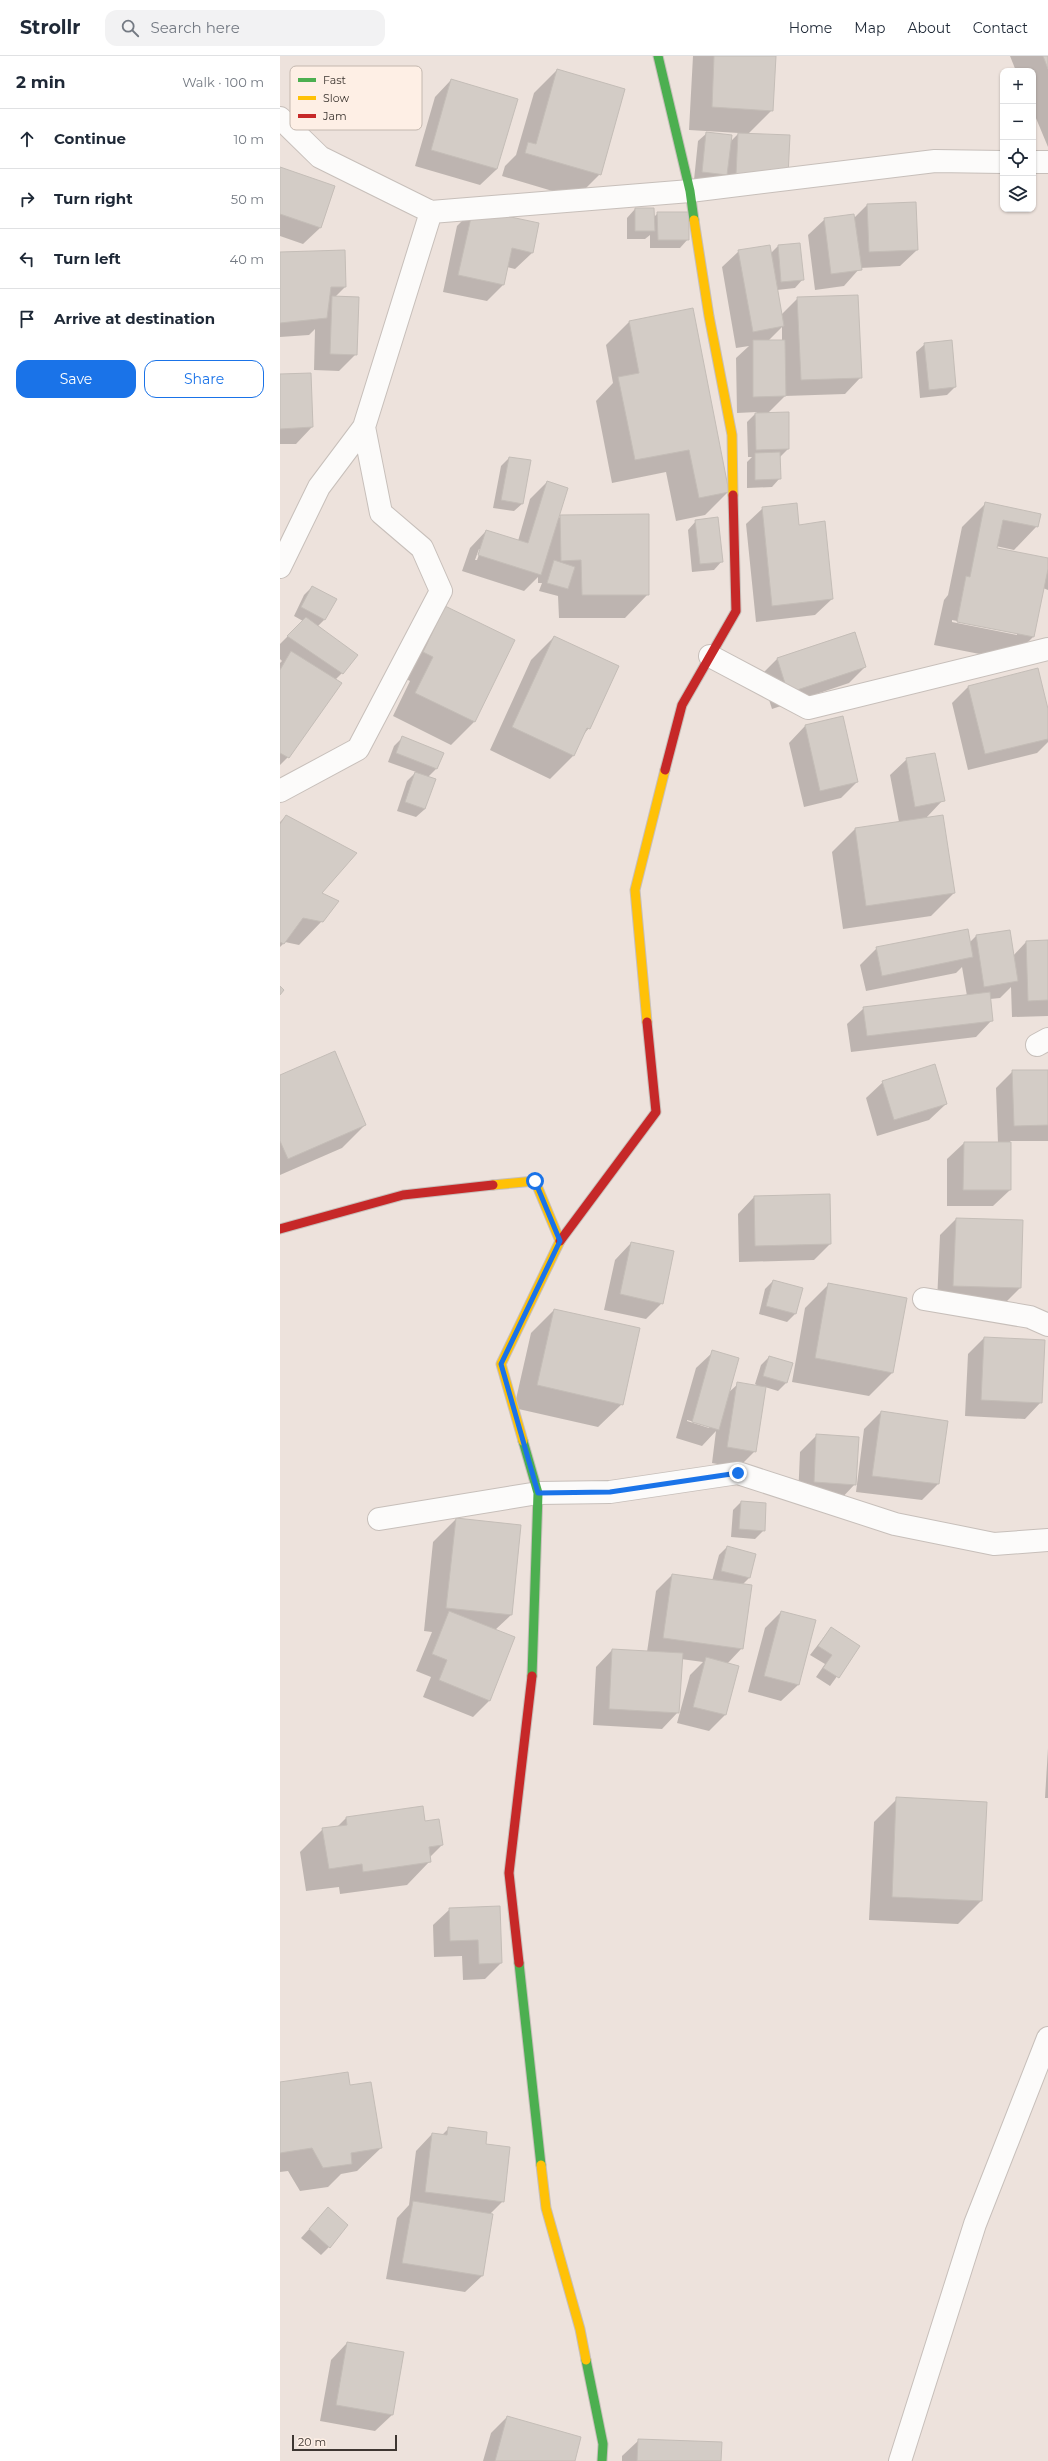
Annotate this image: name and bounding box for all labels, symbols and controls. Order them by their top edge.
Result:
search box [105,10,385,46]
text: Strollr [20,16,81,39]
icon: search [119,17,141,39]
text: Search here [151,18,240,37]
text: Home [789,19,832,37]
text: Map [854,19,885,37]
text: About [907,19,951,37]
text: Contact [973,19,1028,37]
legend [290,66,422,130]
map controls [1000,68,1036,212]
button: + [1000,68,1036,104]
text: 2 min [16,72,66,92]
text: Fast [323,73,347,87]
text: Walk · 100 m [182,74,264,90]
text: Slow [323,91,349,105]
button: − [1000,104,1036,140]
text: Jam [322,109,347,123]
icon: ahead [16,128,38,150]
text: Continue [54,129,126,148]
text: 10 m [234,131,264,147]
button: locate [1000,140,1036,176]
button: layers [1000,176,1036,212]
icon: right [16,188,38,210]
text: Turn right [54,189,133,208]
text: 50 m [231,191,264,207]
icon: left [16,248,38,270]
text: Turn left [54,249,121,268]
text: 40 m [230,251,264,267]
icon: arrive [16,308,38,330]
text: Arrive at destination [54,309,215,328]
button: Save [16,360,136,398]
button: Share [144,360,264,398]
route start [526,1172,544,1190]
route end [729,1464,747,1482]
scale bar [292,2433,397,2452]
text: 20 m [298,2435,326,2449]

